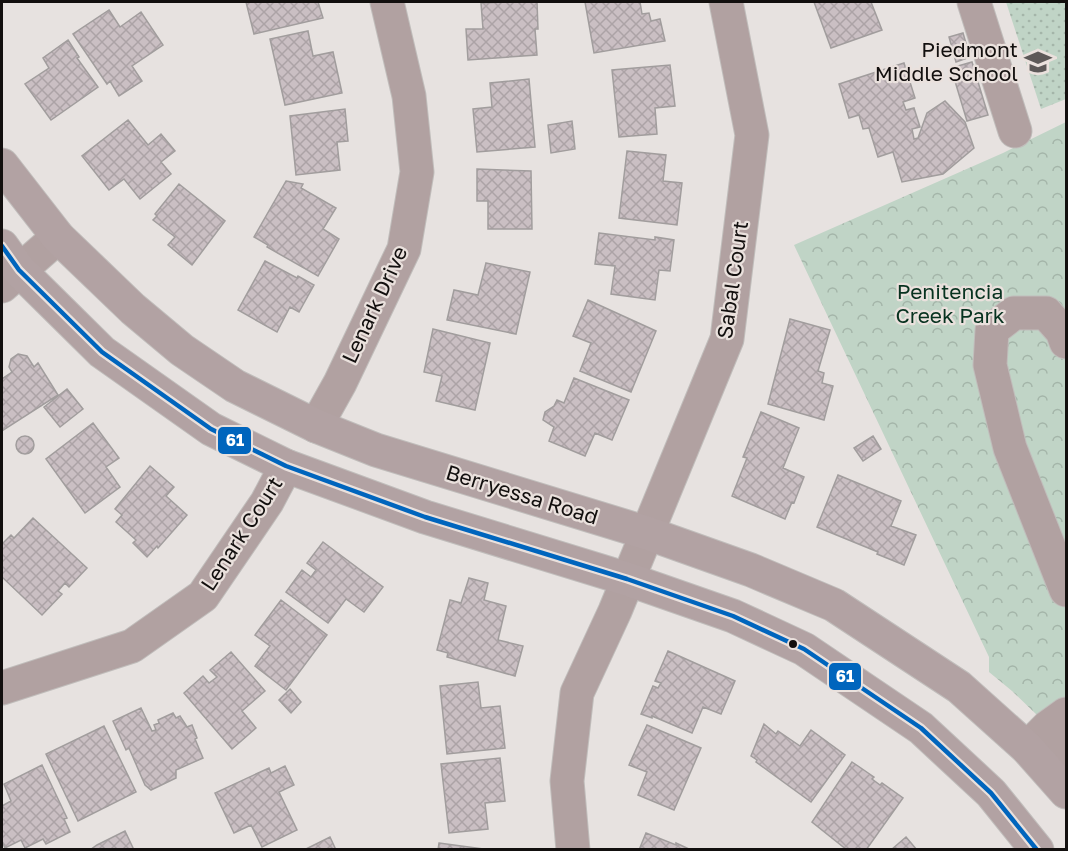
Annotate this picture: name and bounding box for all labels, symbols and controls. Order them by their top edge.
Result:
place label: Piedmont Middle School [875,36,1018,86]
school or university icon: Piedmont Middle School [1023,47,1053,77]
street label: Sabal Court [711,219,753,340]
street label: Lenark Drive [336,242,413,367]
park label: Penitencia Creek Park [895,278,1005,328]
line badge: 61 [217,426,252,455]
text: 61 [226,430,244,450]
street label: Berryessa Road [443,459,601,530]
street label: Lenark Court [195,472,288,595]
unlabelled marker [787,638,799,650]
line badge: 61 [828,662,862,691]
text: 61 [836,666,854,686]

